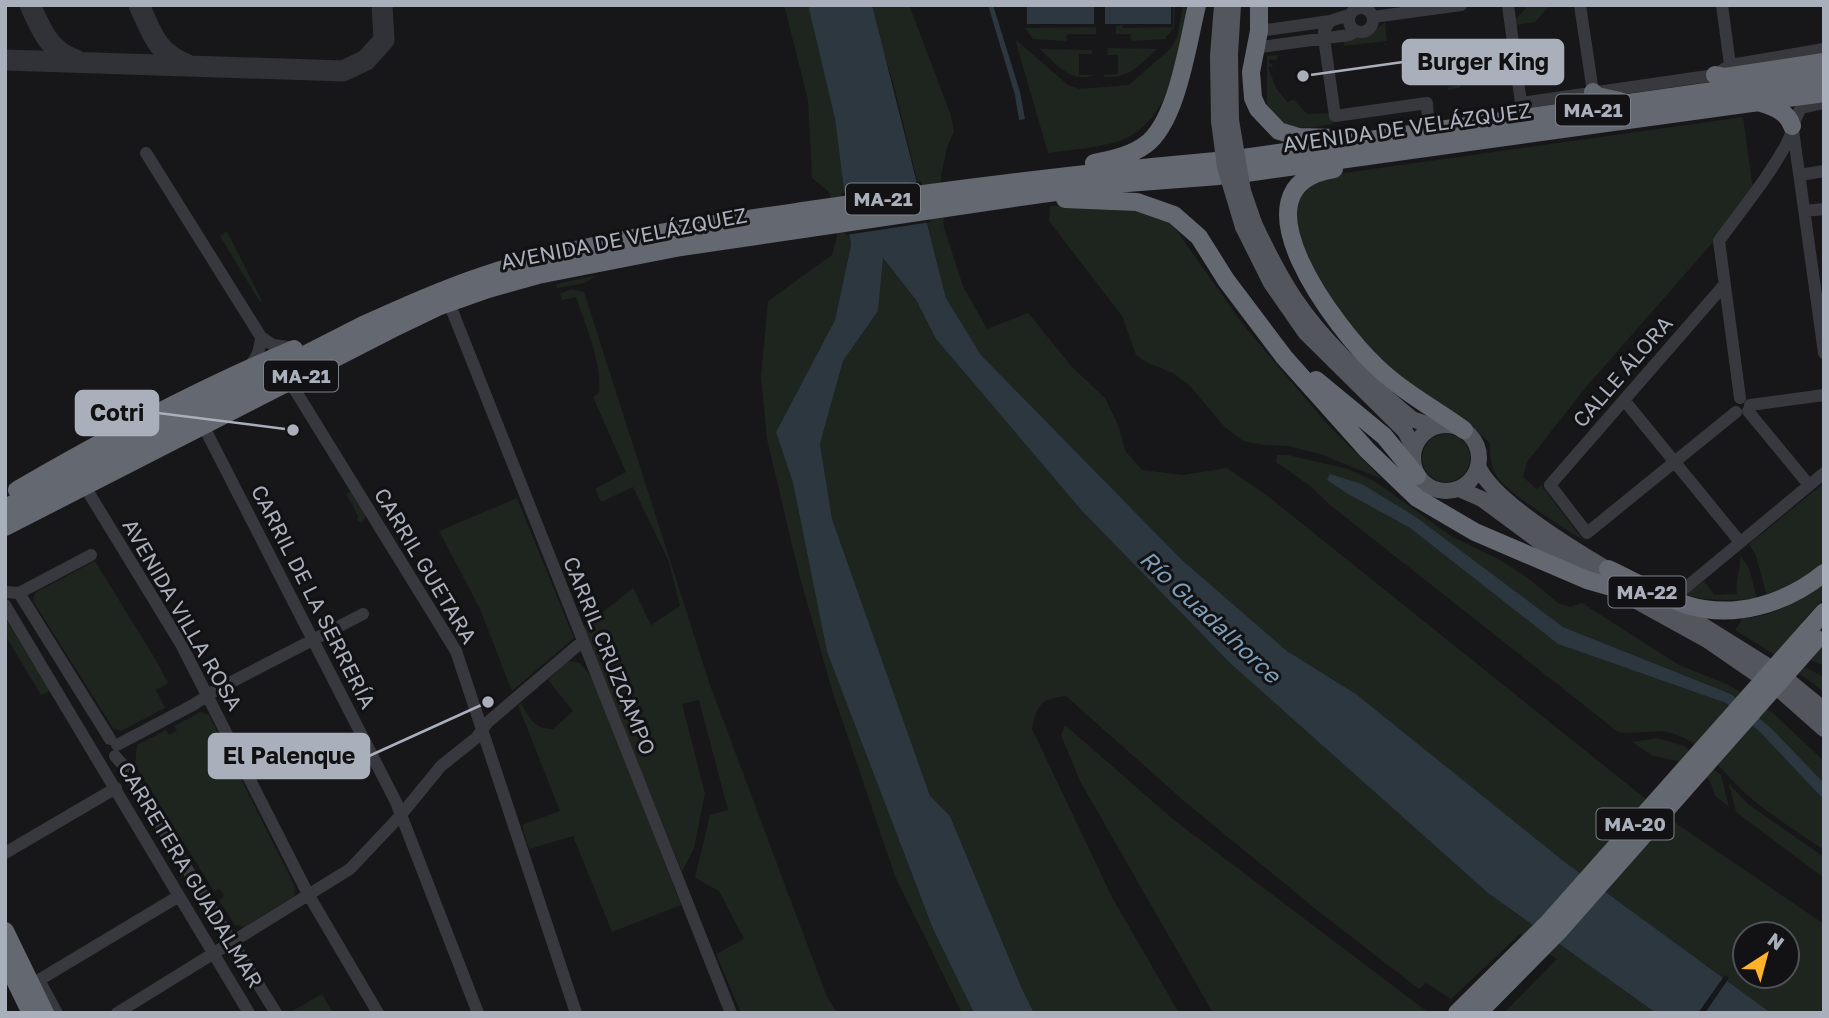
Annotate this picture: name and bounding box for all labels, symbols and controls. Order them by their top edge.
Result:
callout: Burger King [1403,40,1563,84]
text: Burger King [1417,47,1549,75]
road number: MA-21 [1556,94,1630,125]
street label: AVENIDA DE VELÁZQUEZ [1281,97,1533,157]
road number: MA-21 [846,183,920,214]
street label: AVENIDA DE VELÁZQUEZ [499,201,749,275]
street label: CALLE ÁLORA [1567,310,1678,432]
road number: MA-21 [264,360,338,392]
callout: Cotri [76,391,158,435]
text: Cotri [90,398,144,426]
street label: CARRIL DE LA SERRERÍA [246,480,382,713]
street label: CARRIL GUETARA [369,483,483,648]
street label: AVENIDA VILLA ROSA [117,514,248,715]
water label: Río Guadalhorce [1135,544,1288,690]
street label: CARRIL CRUZCAMPO [558,553,662,759]
road number: MA-22 [1608,576,1686,608]
callout: El Palenque [209,734,369,778]
text: El Palenque [223,741,355,769]
street label: CARRETERA GUADALMAR [113,757,269,992]
road number: MA-20 [1596,808,1674,839]
north arrow [1731,920,1801,990]
text: N [1764,927,1789,954]

